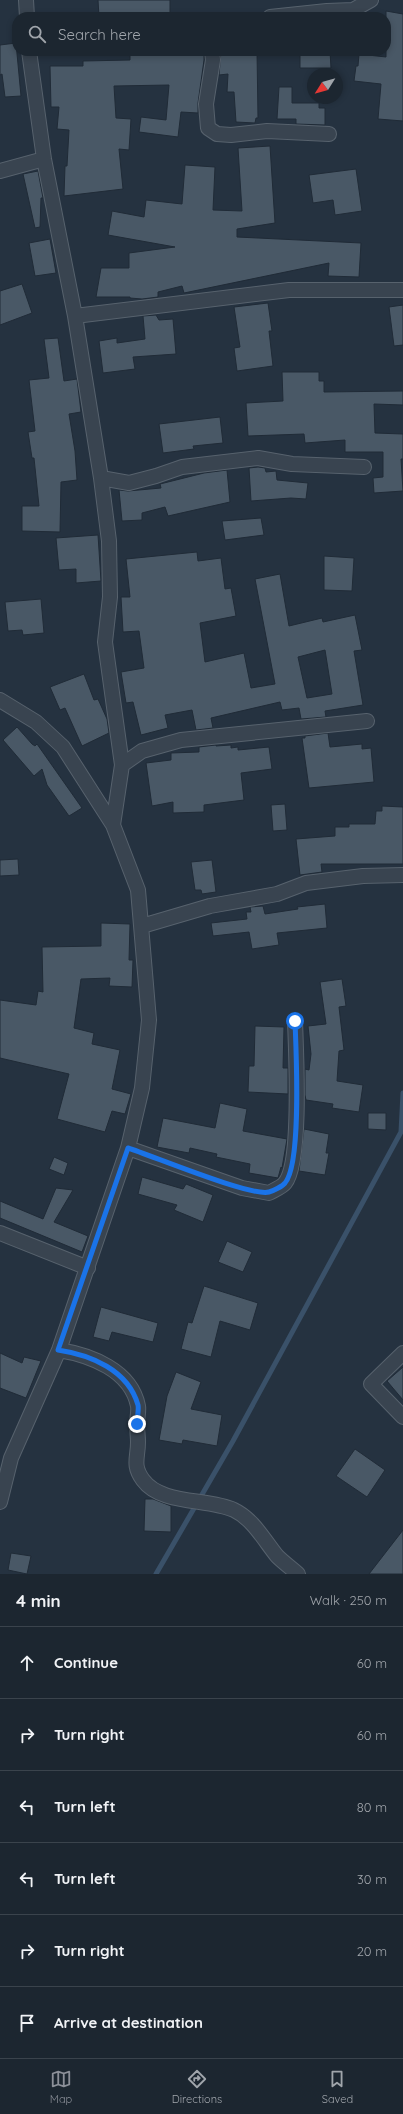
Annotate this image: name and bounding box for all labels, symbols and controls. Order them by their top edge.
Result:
search box [12,12,391,56]
icon: search [26,23,48,45]
text: Search here [58,25,141,44]
north arrow [307,68,343,104]
route start [286,1012,304,1030]
route end [128,1415,146,1433]
text: 4 min [16,1590,61,1611]
text: Walk · 250 m [310,1592,387,1608]
icon: ahead [16,1652,38,1674]
text: Continue [54,1653,118,1672]
text: 60 m [357,1655,387,1671]
icon: right [16,1724,38,1746]
text: Turn right [54,1725,125,1744]
text: 60 m [357,1727,387,1743]
icon: left [16,1796,38,1818]
text: Turn left [54,1797,116,1816]
text: 80 m [357,1799,387,1815]
icon: left [16,1868,38,1890]
text: Turn left [54,1869,116,1888]
text: 30 m [357,1871,387,1887]
icon: right [16,1940,38,1962]
text: Turn right [54,1941,125,1960]
text: 20 m [357,1943,387,1959]
icon: arrive [16,2012,38,2034]
text: Arrive at destination [54,2013,203,2032]
tab: Map [50,2068,72,2106]
tab: Directions [172,2068,222,2106]
tab: Saved [322,2068,353,2106]

